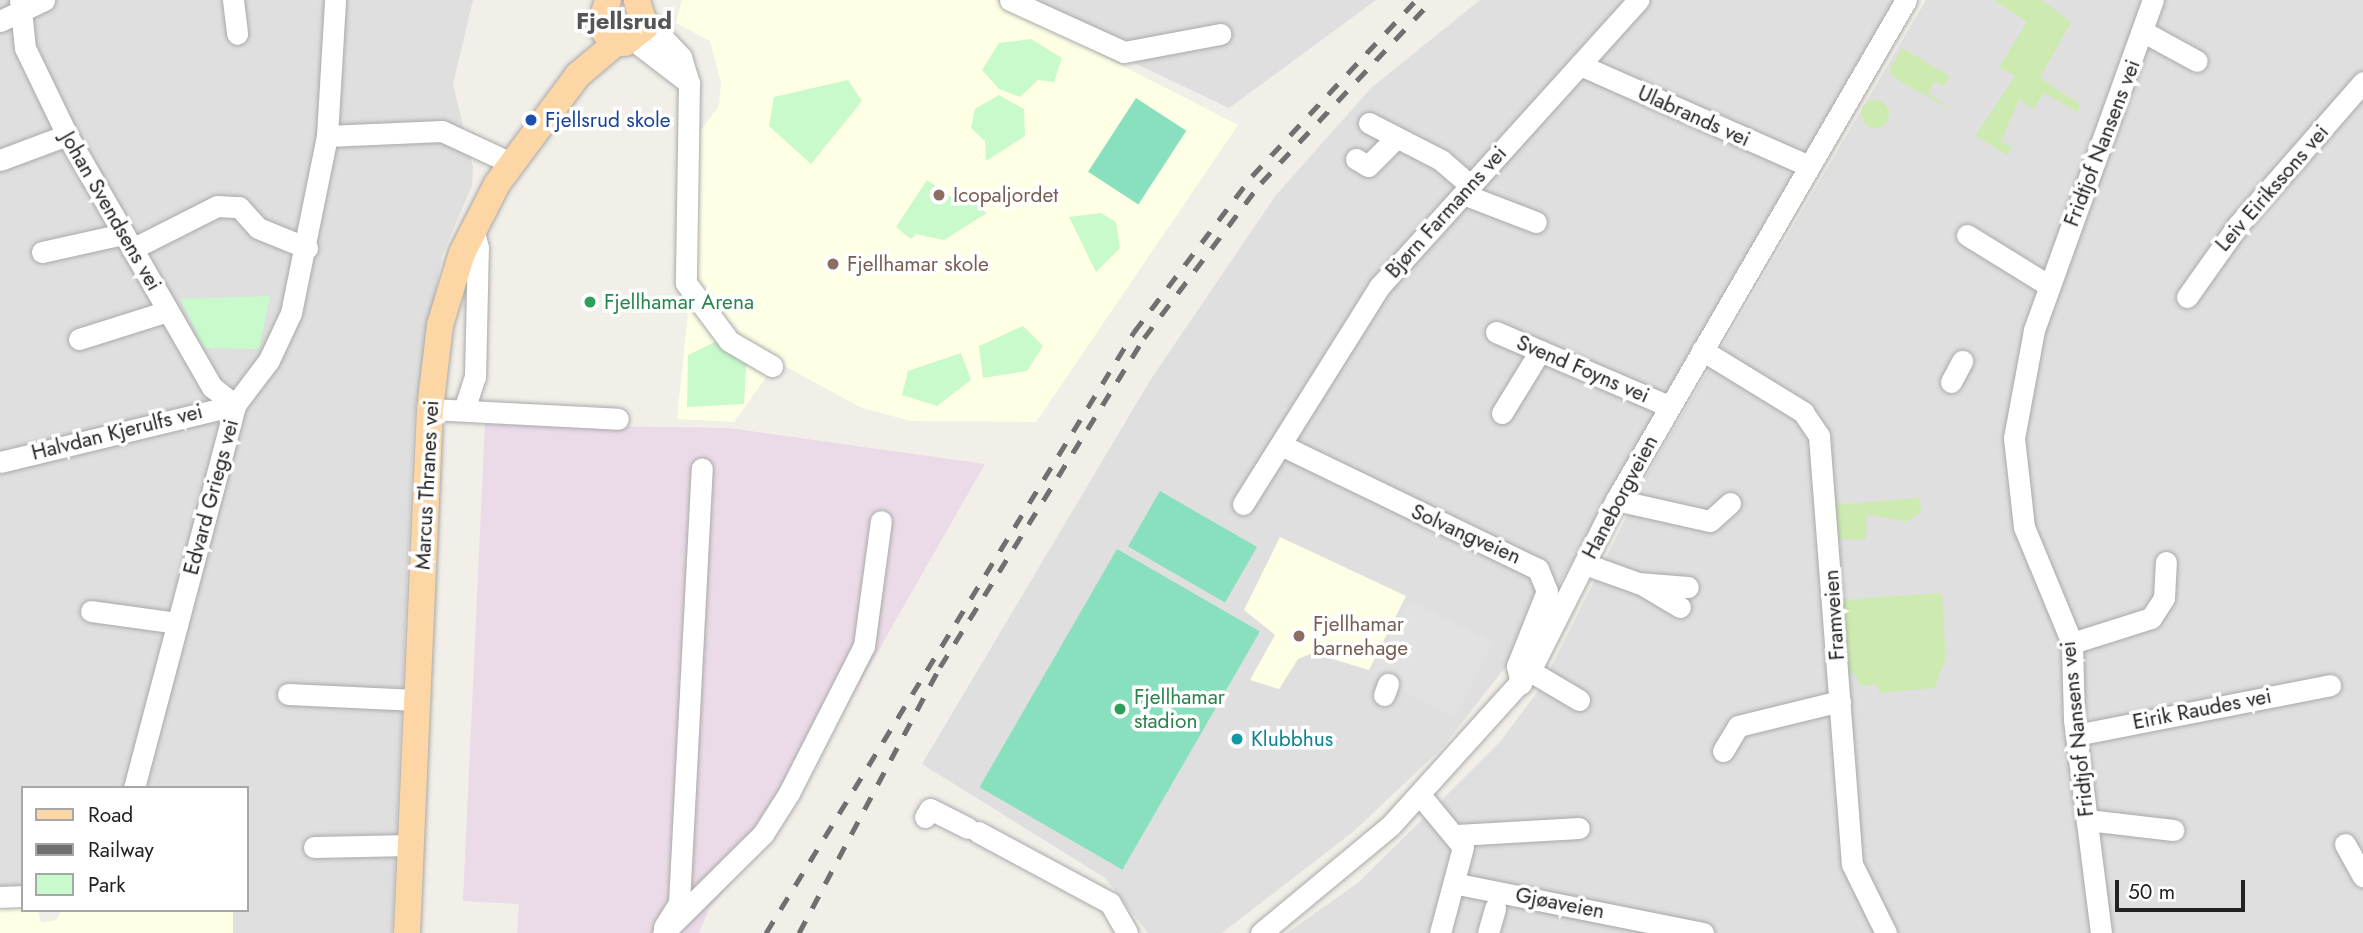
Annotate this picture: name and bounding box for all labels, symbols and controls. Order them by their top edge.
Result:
district label: Fjellsrud [576,7,672,35]
street label: Fridtjof Nansens vei [2059,56,2145,230]
street label: Ulabrands vei [1634,80,1754,152]
place label: Fjellsrud skole [545,107,671,133]
marker: Fjellsrud skole [523,112,539,128]
street label: Leiv Eirikssons vei [2210,120,2334,256]
street label: Johan Svendsens vei [55,127,167,295]
street label: Bjørn Farmanns vei [1380,141,1512,283]
place label: Icopaljordet [953,182,1058,208]
marker: Icopaljordet [931,187,947,203]
place label: Fjellhamar skole [847,251,989,277]
marker: Fjellhamar skole [825,256,841,272]
place label: Fjellhamar Arena [604,289,754,315]
marker: Fjellhamar Arena [582,294,598,310]
street label: Svend Foyns vei [1513,330,1653,408]
street label: Halvdan Kjerulfs vei [29,399,205,465]
street label: Marcus Thranes vei [410,400,444,570]
street label: Edvard Griegs vei [178,416,244,578]
street label: Haneborgveien [1577,431,1663,563]
street label: Solvangveien [1407,499,1525,569]
street label: Framveien [1818,569,1850,661]
place label: Fjellhamar barnehage [1313,611,1408,661]
marker: Fjellhamar barnehage [1291,628,1307,644]
street label: Fridtjof Nansens vei [2055,640,2099,818]
street label: Eirik Raudes vei [2130,683,2274,735]
place label: Fjellhamar stadion [1134,684,1225,734]
marker: Fjellhamar stadion [1112,701,1128,717]
place label: Klubbhus [1251,726,1333,752]
marker: Klubbhus [1229,731,1245,747]
legend [21,786,248,912]
text: Road [88,800,133,830]
text: Railway [88,835,154,865]
scale bar [2118,866,2248,910]
text: Park [88,870,125,900]
text: 50 m [2128,877,2175,907]
street label: Gjøaveien [1513,882,1607,924]

